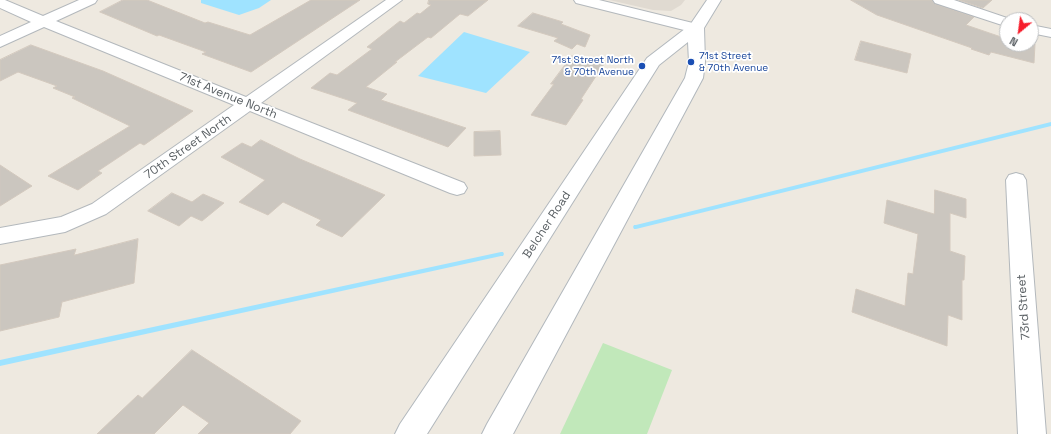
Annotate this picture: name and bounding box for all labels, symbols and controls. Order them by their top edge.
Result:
north arrow [999,12,1039,52]
text: N [1007,34,1020,50]
place label: 71st Street & 70th Avenue [699,50,768,74]
place label: 71st Street North & 70th Avenue [551,54,634,78]
marker: 71st Street & 70th Avenue [686,57,696,67]
marker: 71st Street North & 70th Avenue [637,61,647,71]
street label: 71st Avenue North [177,70,279,122]
street label: 70th Street North [142,112,234,182]
street label: Belcher Road [520,189,574,261]
street label: 73rd Street [1015,274,1033,340]

